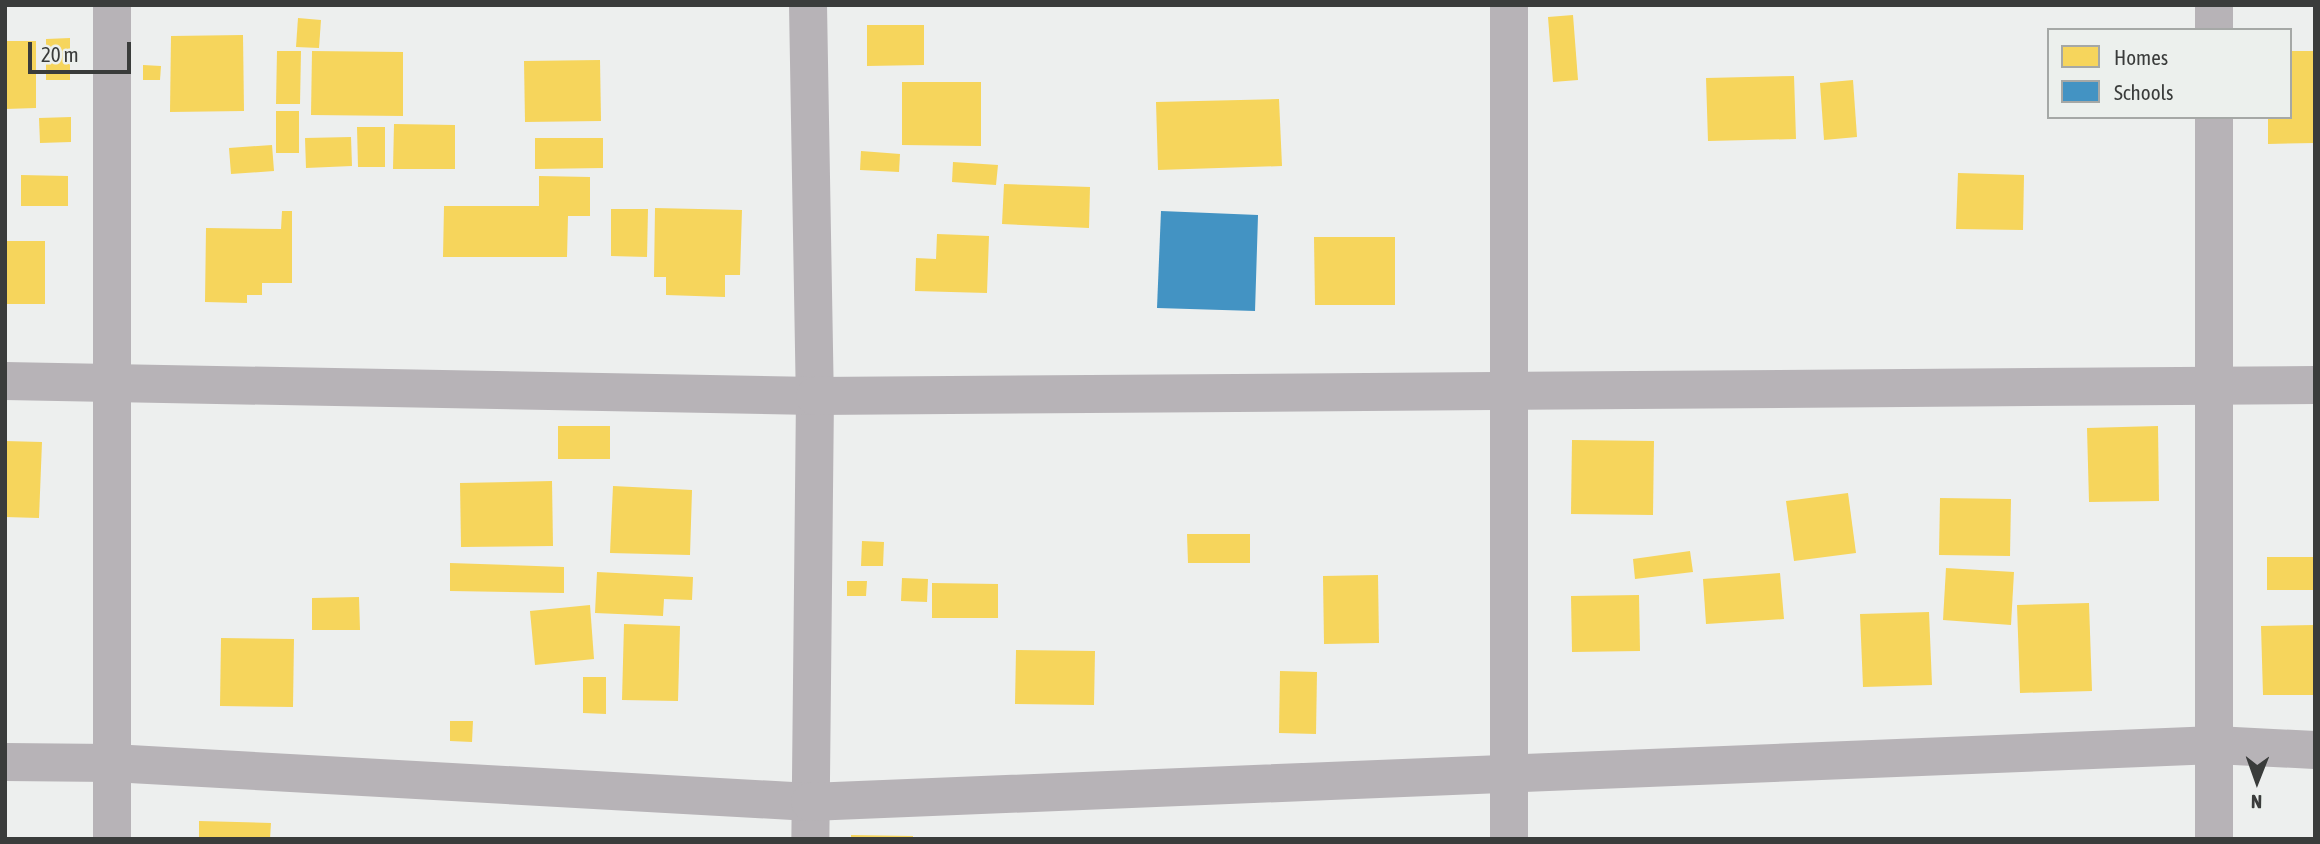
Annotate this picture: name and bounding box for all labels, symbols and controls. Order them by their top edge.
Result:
scale bar [32,28,135,72]
legend [2047,28,2292,119]
text: 20 m [41,42,79,66]
text: Homes [2114,45,2168,69]
text: Schools [2114,80,2174,104]
north arrow [2222,746,2292,816]
text: N [2251,791,2262,813]

